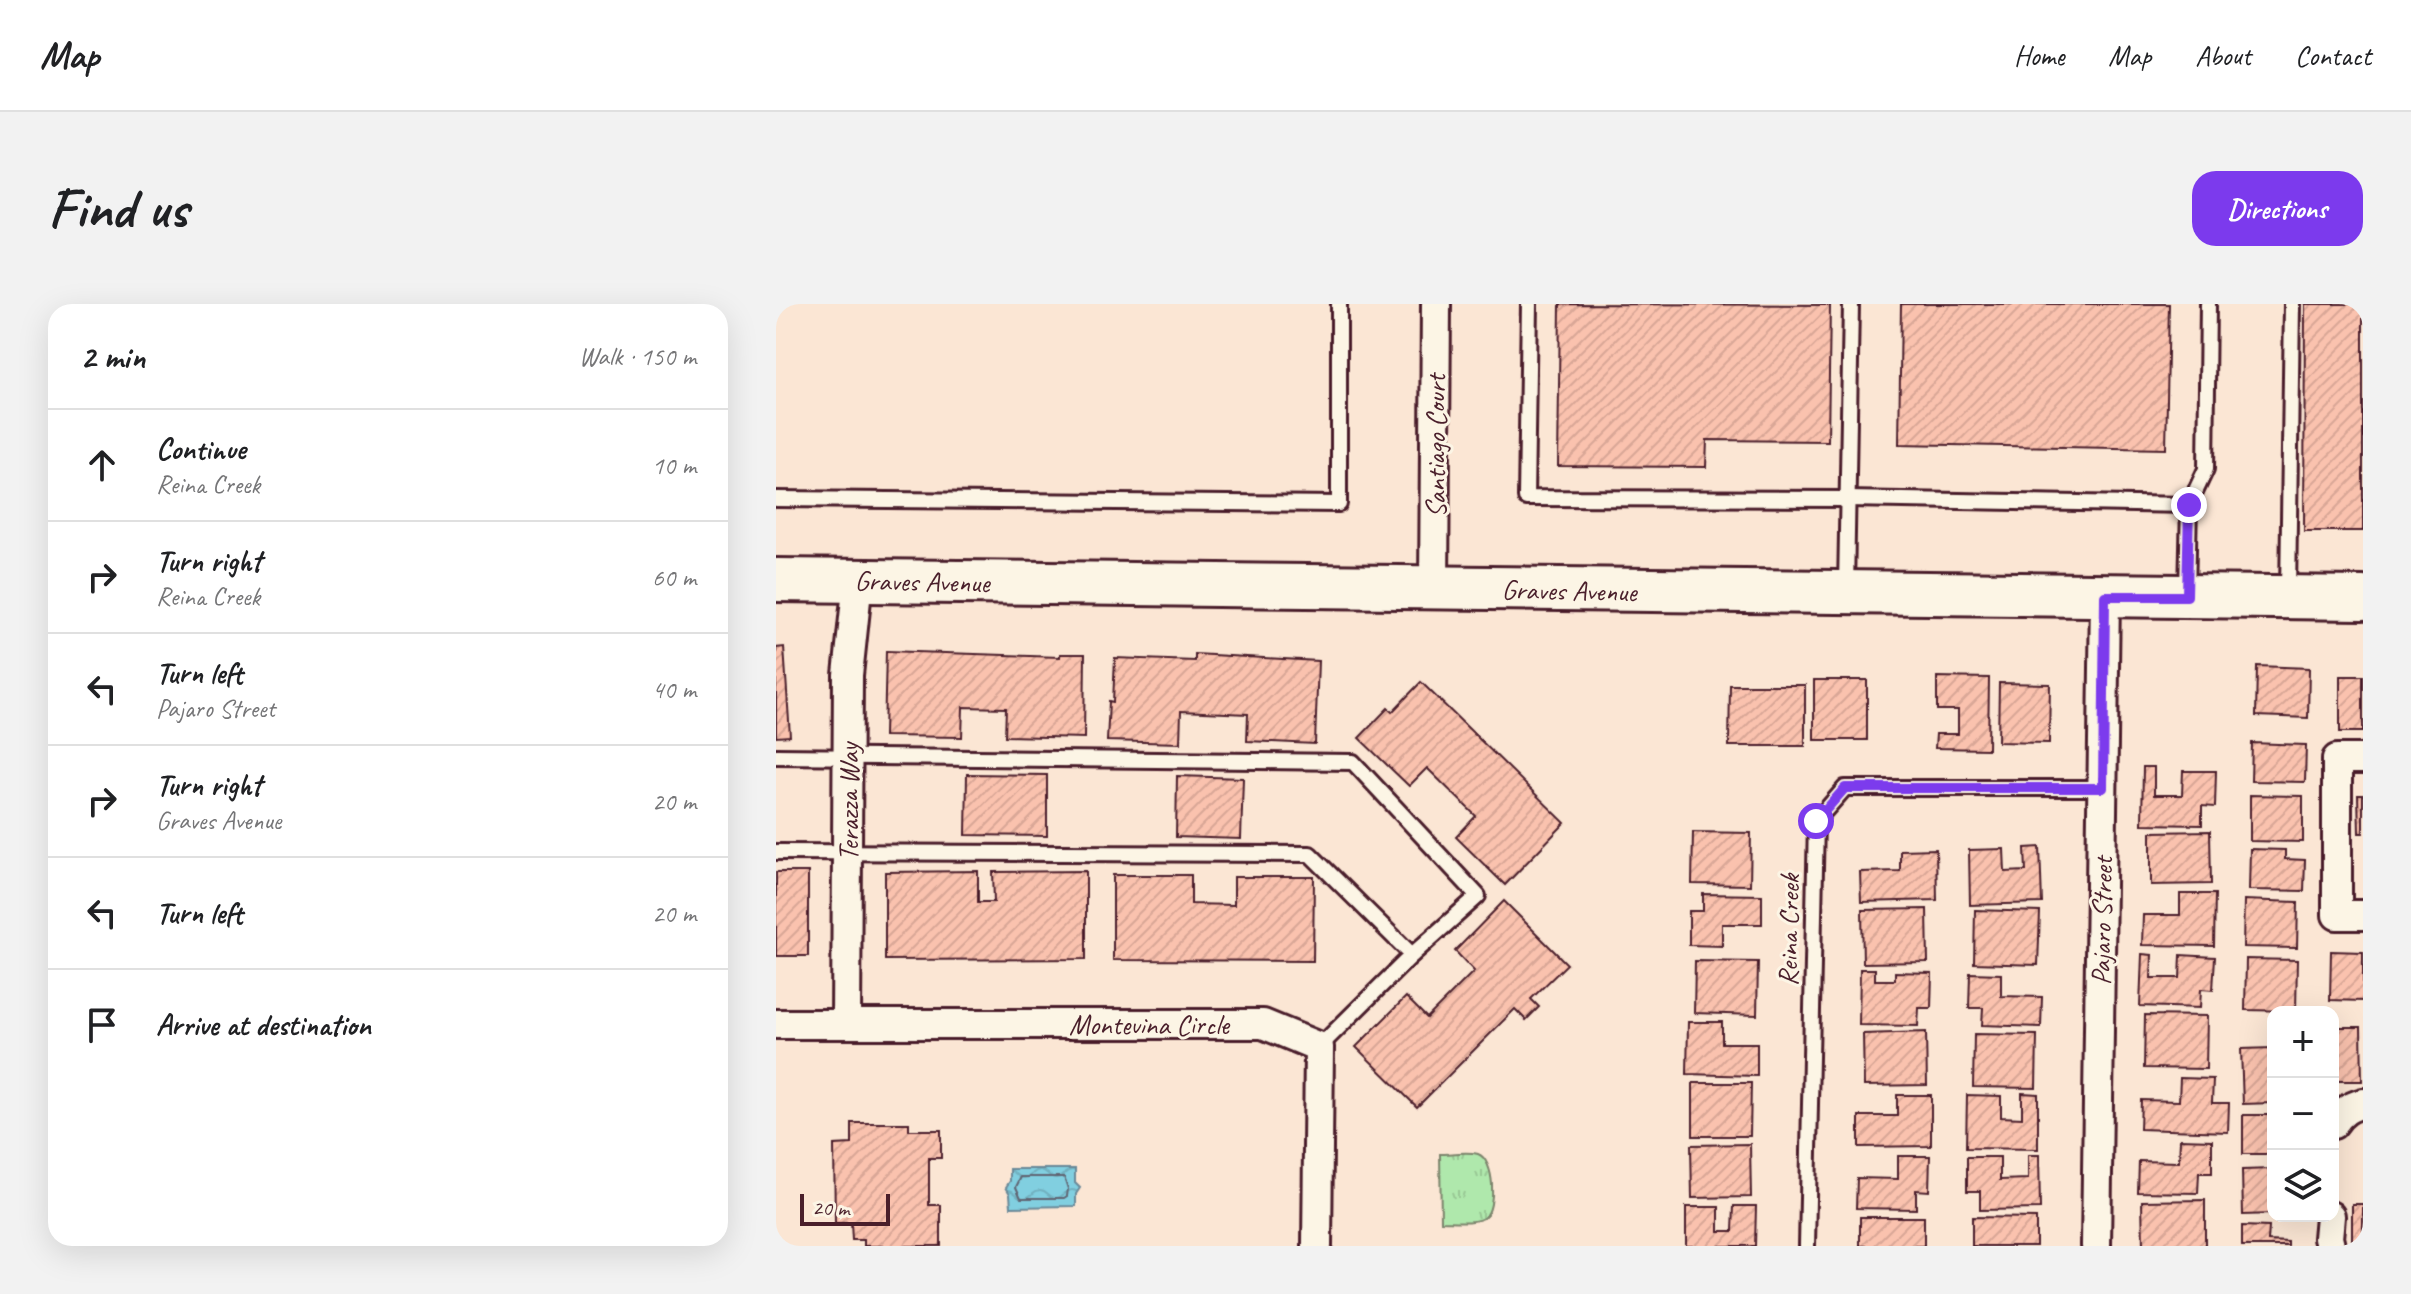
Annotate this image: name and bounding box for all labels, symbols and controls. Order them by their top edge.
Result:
text: Map [40,32,99,79]
text: Home [2014,38,2064,73]
text: Map [2108,38,2151,73]
text: About [2195,38,2251,73]
text: Contact [2295,38,2371,73]
button: Directions [2192,171,2363,246]
text: Find us [48,173,188,244]
text: 2 min [80,335,145,378]
text: Walk · 150 m [579,340,696,373]
street label: Santiago Court [1418,371,1453,518]
text: Continue [156,430,246,468]
icon: ahead [80,443,124,487]
text: 10 m [652,449,696,482]
text: Reina Creek [156,468,260,501]
route end [2171,487,2207,523]
text: Turn right [156,542,261,580]
icon: right [80,555,124,599]
text: 60 m [652,561,696,594]
street label: Graves Avenue [854,563,992,600]
street label: Graves Avenue [1501,572,1639,609]
text: Reina Creek [156,580,260,613]
text: Turn left [156,654,243,692]
icon: left [80,667,124,711]
text: 40 m [652,673,696,706]
text: Pajaro Street [156,692,275,725]
street label: Terazza Way [831,741,866,861]
text: Turn right [156,766,261,804]
icon: right [80,779,124,823]
text: 20 m [652,785,696,818]
route start [1798,803,1834,839]
text: Graves Avenue [156,804,281,837]
street label: Pajaro Street [2083,854,2120,985]
street label: Reina Creek [1770,872,1807,986]
icon: left [80,891,124,935]
text: Turn left [156,894,243,932]
text: 20 m [652,897,696,930]
icon: arrive [80,1003,124,1047]
text: Arrive at destination [156,1006,371,1044]
map controls [2267,1006,2339,1222]
button: + [2267,1006,2339,1078]
street label: Montevina Circle [1069,1007,1231,1042]
button: − [2267,1078,2339,1150]
button: layers [2267,1150,2339,1222]
scale bar [800,1190,890,1226]
text: 20 m [812,1194,849,1222]

